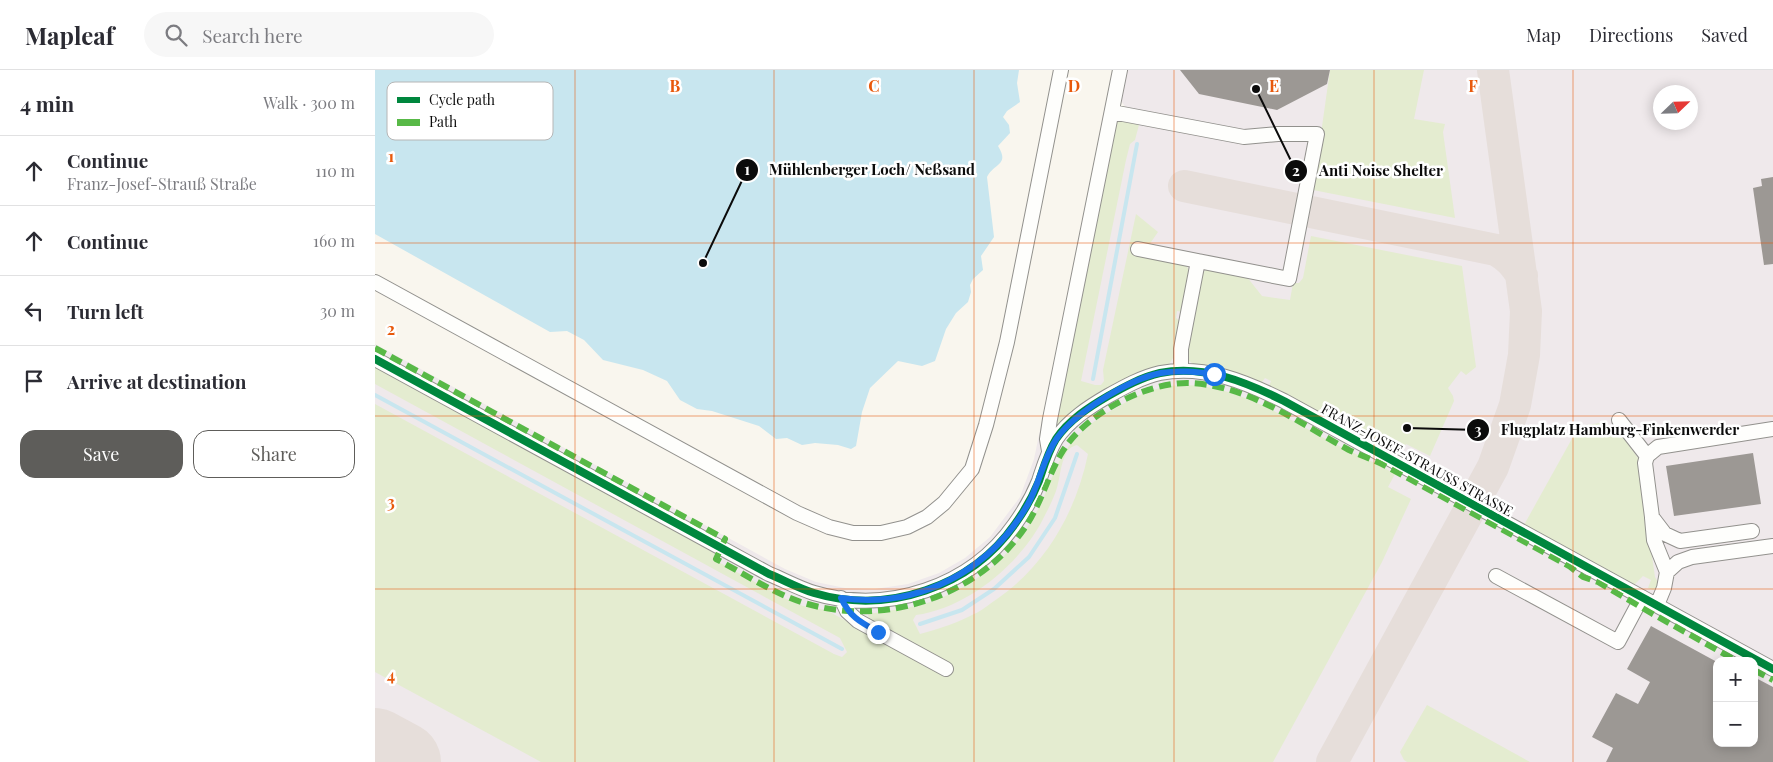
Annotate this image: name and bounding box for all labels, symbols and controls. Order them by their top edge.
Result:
search box [144,12,494,57]
text: Mapleaf [25,19,114,51]
icon: search [162,21,190,49]
text: Search here [202,22,303,48]
text: Map [1526,23,1561,47]
text: Directions [1589,23,1673,47]
text: Saved [1701,23,1748,47]
text: B [670,75,681,96]
text: C [868,75,880,96]
text: D [1068,75,1080,96]
text: E [1269,75,1279,96]
text: F [1468,75,1478,96]
legend [387,82,553,140]
north arrow [1653,85,1698,130]
text: 4 min [20,89,74,117]
text: Cycle path [429,90,496,109]
text: Walk · 300 m [263,92,355,113]
text: Path [429,112,458,131]
text: 1 [388,145,394,166]
text: Continue [67,147,148,173]
callout: Mühlenberger Loch/ Neßsand [734,155,985,185]
callout: Anti Noise Shelter [1284,156,1453,186]
icon: ahead [20,157,48,185]
text: 1 [744,159,750,179]
text: Mühlenberger Loch/ Neßsand [769,159,975,179]
text: 110 m [315,160,355,181]
text: 2 [1292,160,1300,180]
text: Anti Noise Shelter [1318,160,1443,180]
text: Franz-Josef-Strauß Straße [67,173,257,194]
icon: ahead [20,227,48,255]
text: Continue [67,228,148,254]
text: 160 m [313,230,355,251]
icon: left [20,297,48,325]
text: Turn left [67,298,144,324]
text: 30 m [320,300,355,321]
text: 2 [387,318,395,339]
route start [1203,363,1226,386]
icon: arrive [20,367,48,395]
text: Arrive at destination [67,368,247,394]
street label: FRANZ-JOSEF-STRAUSS STRASSE [1318,399,1516,520]
callout: Flugplatz Hamburg-Finkenwerder [1466,415,1750,445]
text: 3 [1474,419,1482,439]
text: Flugplatz Hamburg-Finkenwerder [1501,419,1739,439]
button: Save [20,430,183,478]
button: Share [193,430,355,478]
text: 3 [387,491,395,512]
route end [867,621,890,644]
map controls [1713,657,1758,747]
button: + [1713,657,1758,702]
text: 4 [387,664,395,685]
button: − [1713,702,1758,747]

